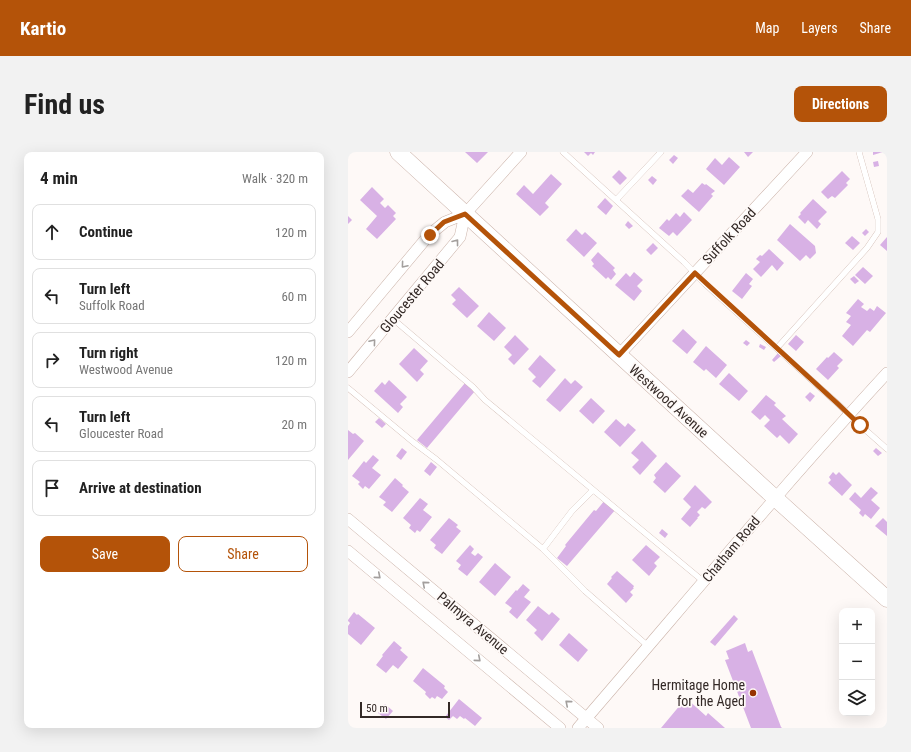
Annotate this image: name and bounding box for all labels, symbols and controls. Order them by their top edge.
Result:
text: Kartio [20,17,66,40]
text: Map [755,20,779,36]
text: Layers [801,20,838,36]
text: Share [860,20,891,36]
button: Directions [794,86,887,122]
text: Find us [24,88,105,121]
text: 4 min [40,168,78,188]
text: Walk · 320 m [242,171,308,186]
street label: Suffolk Road [699,205,759,267]
icon: ahead [41,221,63,243]
text: Continue [79,223,133,241]
text: 120 m [275,225,307,240]
route end [421,226,439,244]
one-way arrow [451,240,458,247]
street label: Gloucester Road [377,256,447,336]
one-way arrow [402,260,409,268]
text: Turn left [79,280,130,298]
icon: left [41,285,63,307]
text: 60 m [281,289,307,304]
text: Suffolk Road [79,298,145,313]
one-way arrow [368,340,375,347]
text: Turn right [79,344,138,362]
icon: right [41,349,63,371]
text: 120 m [275,353,307,368]
street label: Westwood Avenue [626,361,712,441]
text: Westwood Avenue [79,362,173,377]
text: Turn left [79,408,130,426]
icon: left [41,413,63,435]
route start [851,416,869,434]
text: 20 m [281,417,307,432]
text: Gloucester Road [79,426,164,441]
icon: arrive [41,477,63,499]
text: Arrive at destination [79,479,202,497]
street label: Chatham Road [699,513,763,585]
button: Save [40,536,170,572]
button: Share [178,536,308,572]
one-way arrow [373,571,381,578]
one-way arrow [423,581,430,588]
street label: Palmyra Avenue [434,589,512,658]
map controls [839,608,875,716]
button: + [839,608,875,644]
button: − [839,644,875,680]
one-way arrow [473,655,480,662]
place label: Hermitage Home for the Aged [651,677,745,709]
button: layers [839,680,875,716]
marker: Hermitage Home for the Aged [748,688,758,698]
scale bar [360,700,450,719]
one-way arrow [565,700,573,707]
text: 50 m [366,702,388,715]

